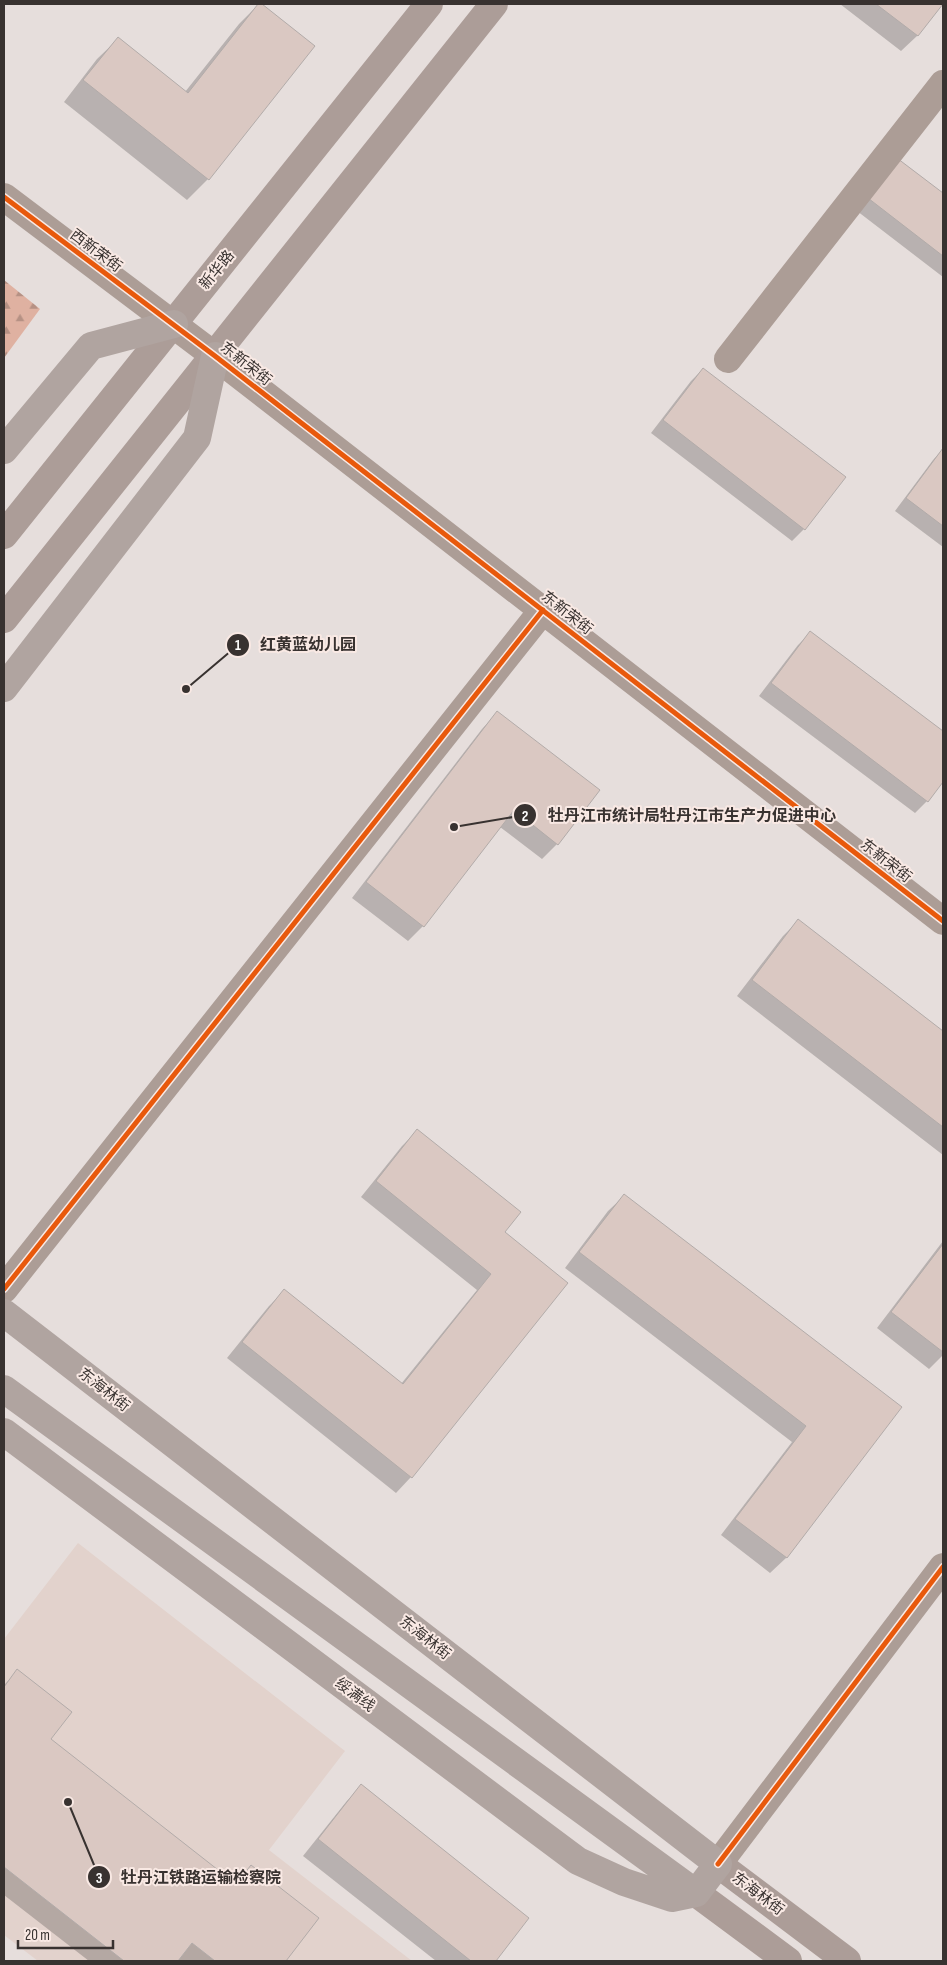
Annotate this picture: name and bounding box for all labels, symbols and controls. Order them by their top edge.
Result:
street label: 西新荣街 [66,225,126,277]
street label: 新华路 [195,247,239,293]
street label: 东新荣街 [217,338,275,390]
street label: 东新荣街 [538,587,596,639]
callout: 红黄蓝幼儿园 [225,629,366,660]
text: 红黄蓝幼儿园 [260,635,356,655]
text: 1 [235,636,241,655]
callout: 牡丹江市统计局牡丹江市生产力促进中心 [513,800,846,831]
text: 2 [522,807,528,826]
text: 牡丹江市统计局牡丹江市生产力促进中心 [548,807,836,826]
street label: 东新荣街 [857,835,915,887]
street label: 东海林街 [75,1364,133,1416]
street label: 东海林街 [396,1612,454,1664]
street label: 绥满线 [331,1674,379,1716]
callout: 牡丹江铁路运输检察院 [86,1862,291,1893]
text: 牡丹江铁路运输检察院 [121,1868,281,1888]
street label: 东海林街 [728,1868,788,1920]
text: 3 [96,1869,103,1888]
scale bar [18,1918,112,1950]
text: 20 m [25,1926,50,1945]

